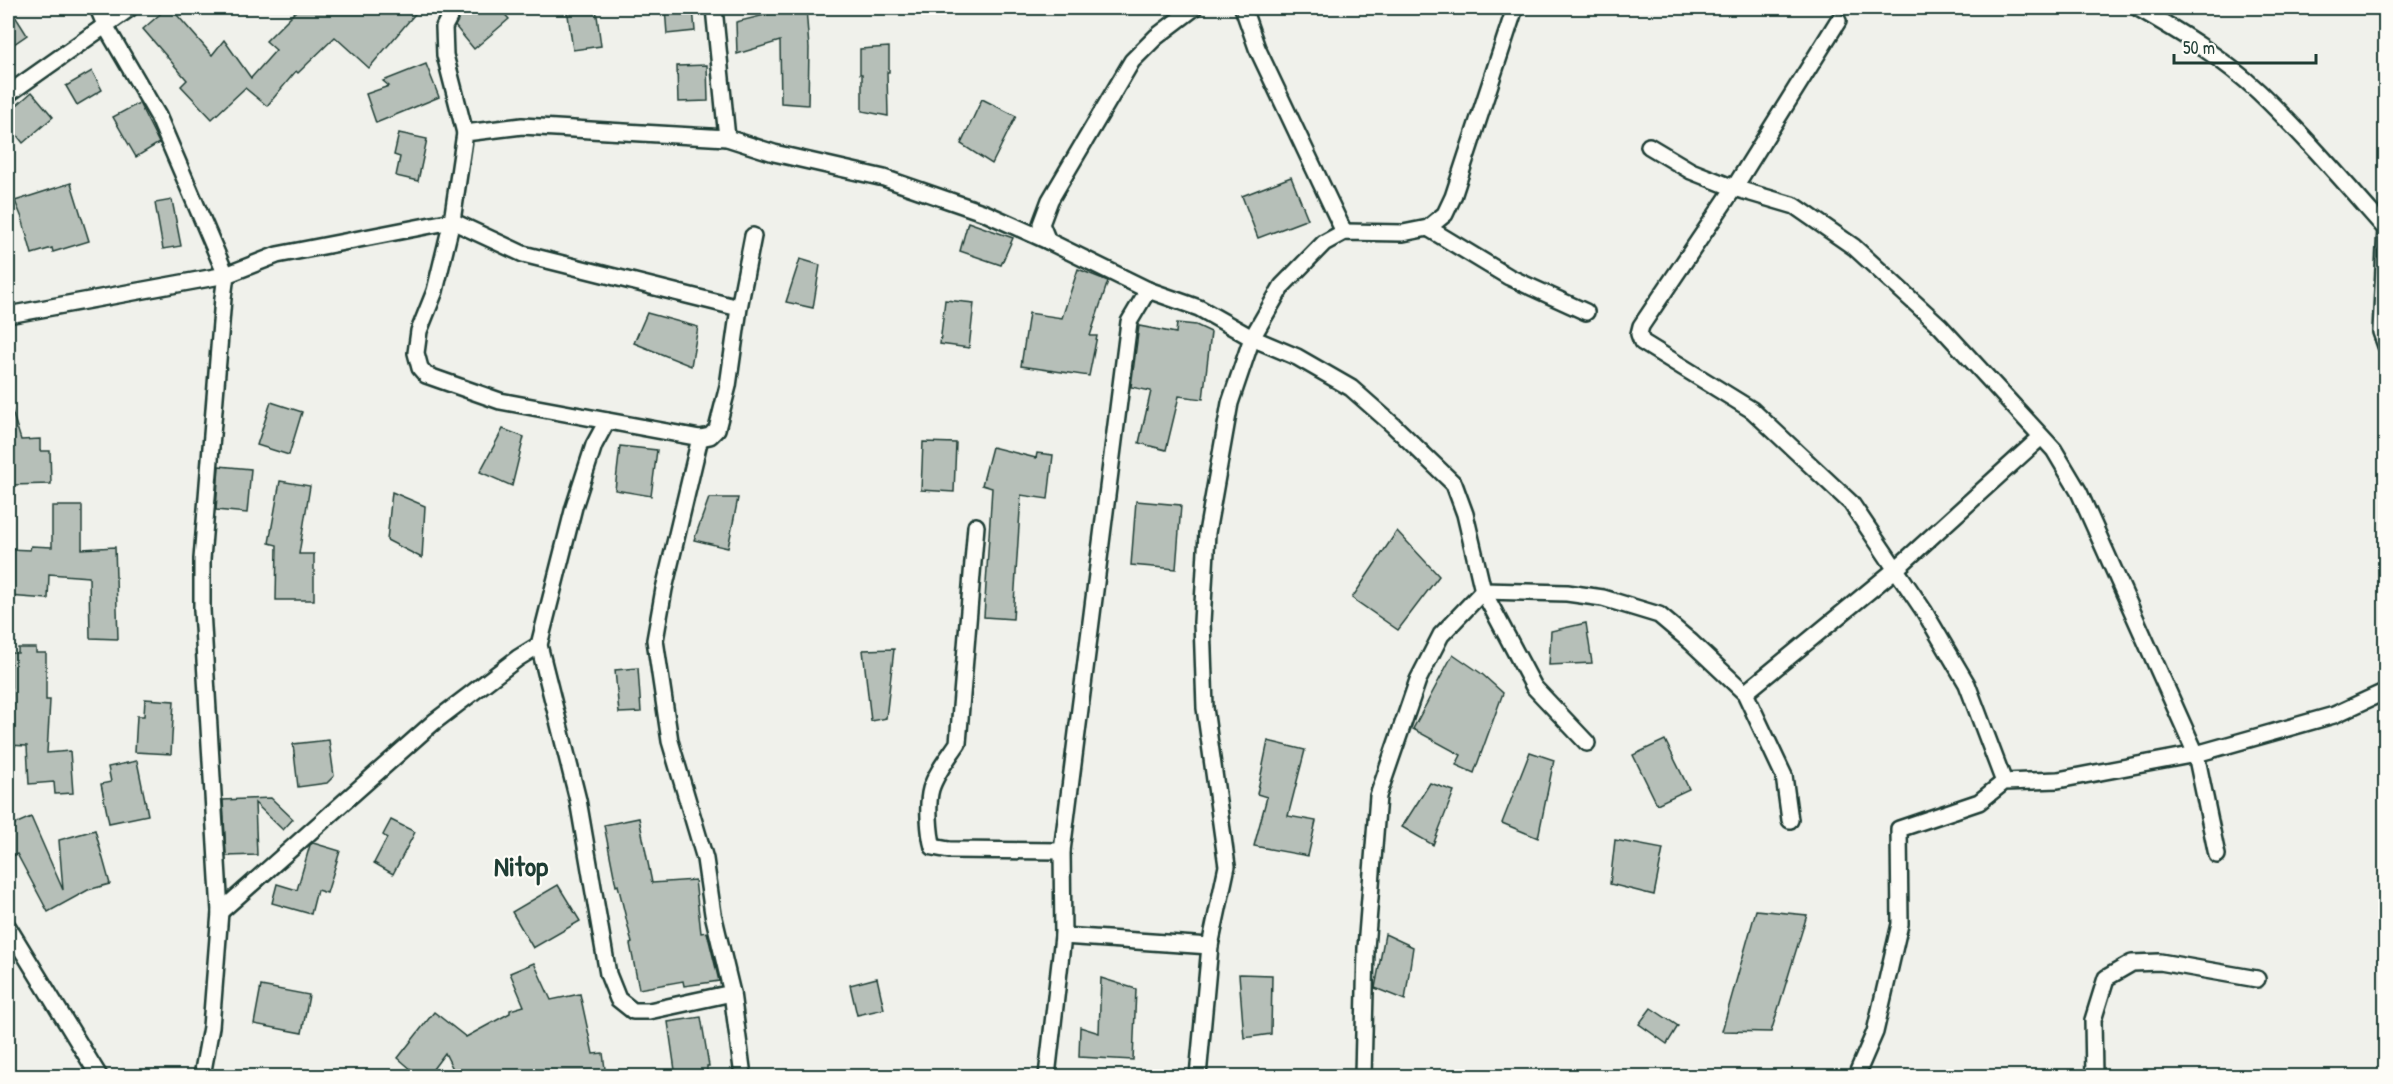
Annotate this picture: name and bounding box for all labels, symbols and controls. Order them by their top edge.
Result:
scale bar [2174,27,2316,65]
text: 50 m [2183,35,2215,60]
district label: Nitop [494,847,549,886]

